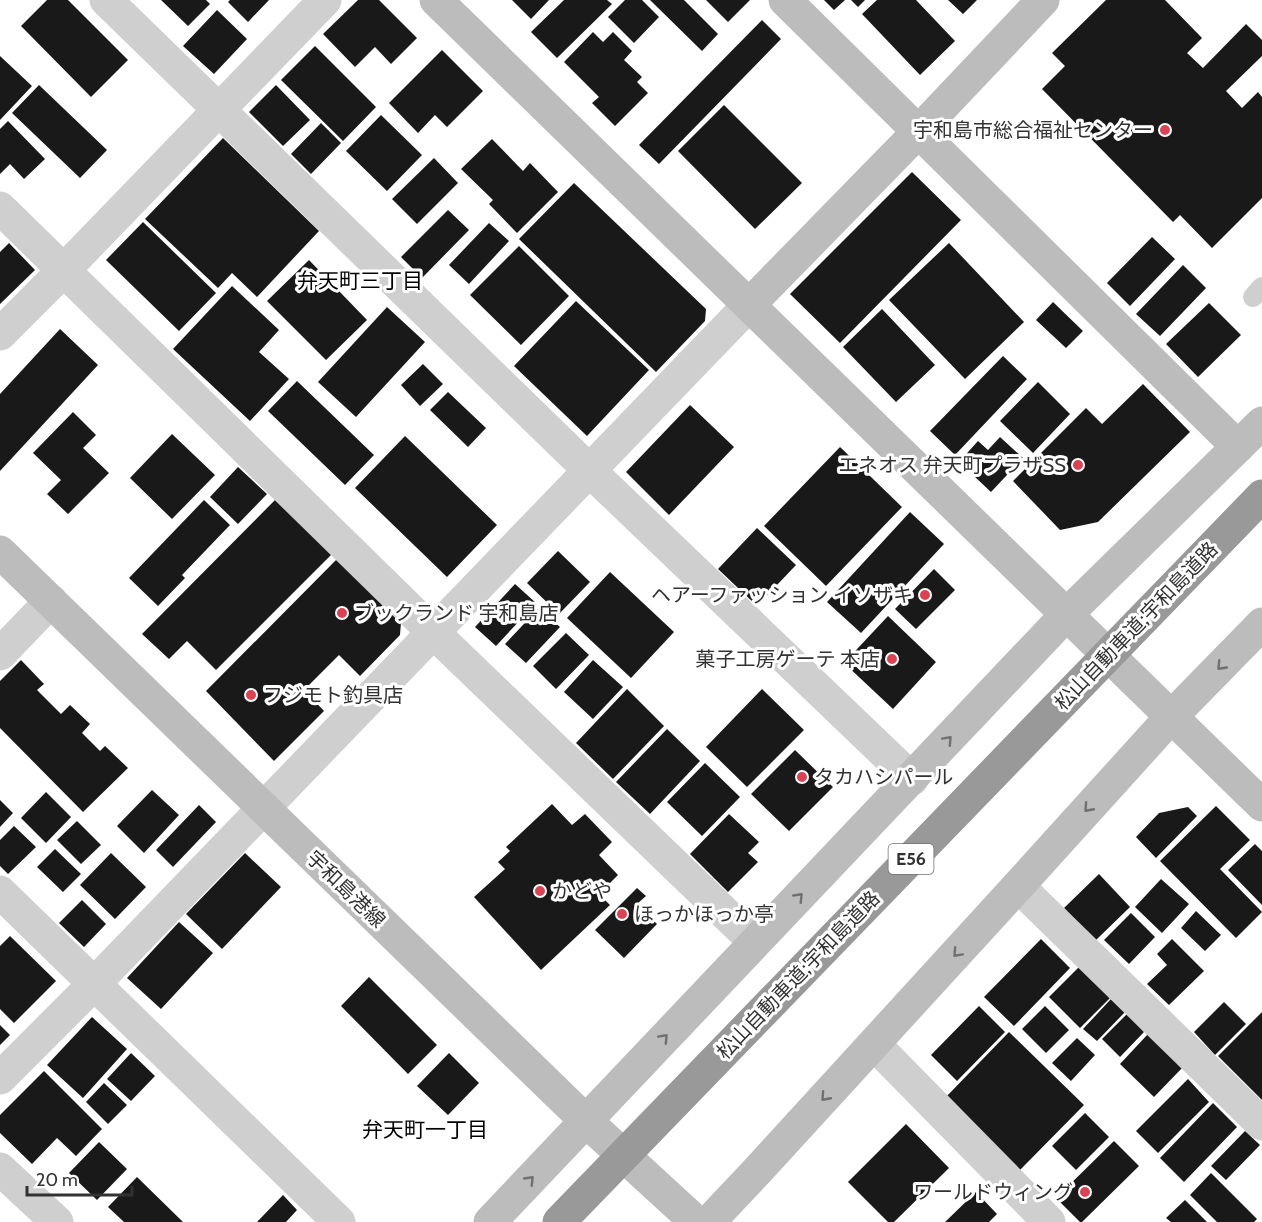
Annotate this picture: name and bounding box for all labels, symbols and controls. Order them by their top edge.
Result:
place label: 宇和島市総合福祉センター [913,118,1153,142]
marker: 宇和島市総合福祉センター [1158,123,1172,137]
district label: 弁天町三丁目 [297,268,423,293]
place label: エネオス 弁天町プラザSS [838,453,1066,477]
marker: エネオス 弁天町プラザSS [1071,458,1085,472]
street label: 松山自動車道;宇和島道路 [1049,537,1223,715]
place label: ヘアーファッション イソザキ [651,583,913,607]
marker: ヘアーファッション イソザキ [918,588,932,602]
place label: ブックランド 宇和島店 [354,601,559,625]
marker: ブックランド 宇和島店 [335,606,349,620]
place label: 菓子工房ゲーテ 本店 [696,647,880,671]
marker: 菓子工房ゲーテ 本店 [885,652,899,666]
one-way arrow [1217,659,1228,669]
place label: フジモト釣具店 [263,683,403,707]
marker: フジモト釣具店 [244,688,258,702]
one-way arrow [941,737,952,747]
place label: タカハシパール [814,765,953,789]
marker: タカハシパール [795,770,809,784]
one-way arrow [1084,802,1095,812]
road number: E56 [888,844,934,874]
street label: 宇和島港線 [302,846,390,932]
place label: かどや [552,879,612,903]
marker: かどや [533,884,547,898]
street label: 松山自動車道;宇和島道路 [711,886,885,1064]
one-way arrow [791,893,802,904]
place label: ほっかほっか亭 [634,902,774,926]
marker: ほっかほっか亭 [615,907,629,921]
one-way arrow [953,946,964,957]
one-way arrow [657,1034,668,1045]
one-way arrow [821,1090,832,1100]
district label: 弁天町一丁目 [362,1117,488,1142]
scale bar [27,1159,132,1197]
text: 20 m [36,1169,78,1191]
one-way arrow [523,1176,534,1187]
place label: ワールドウィング [913,1180,1073,1204]
marker: ワールドウィング [1078,1185,1092,1199]

